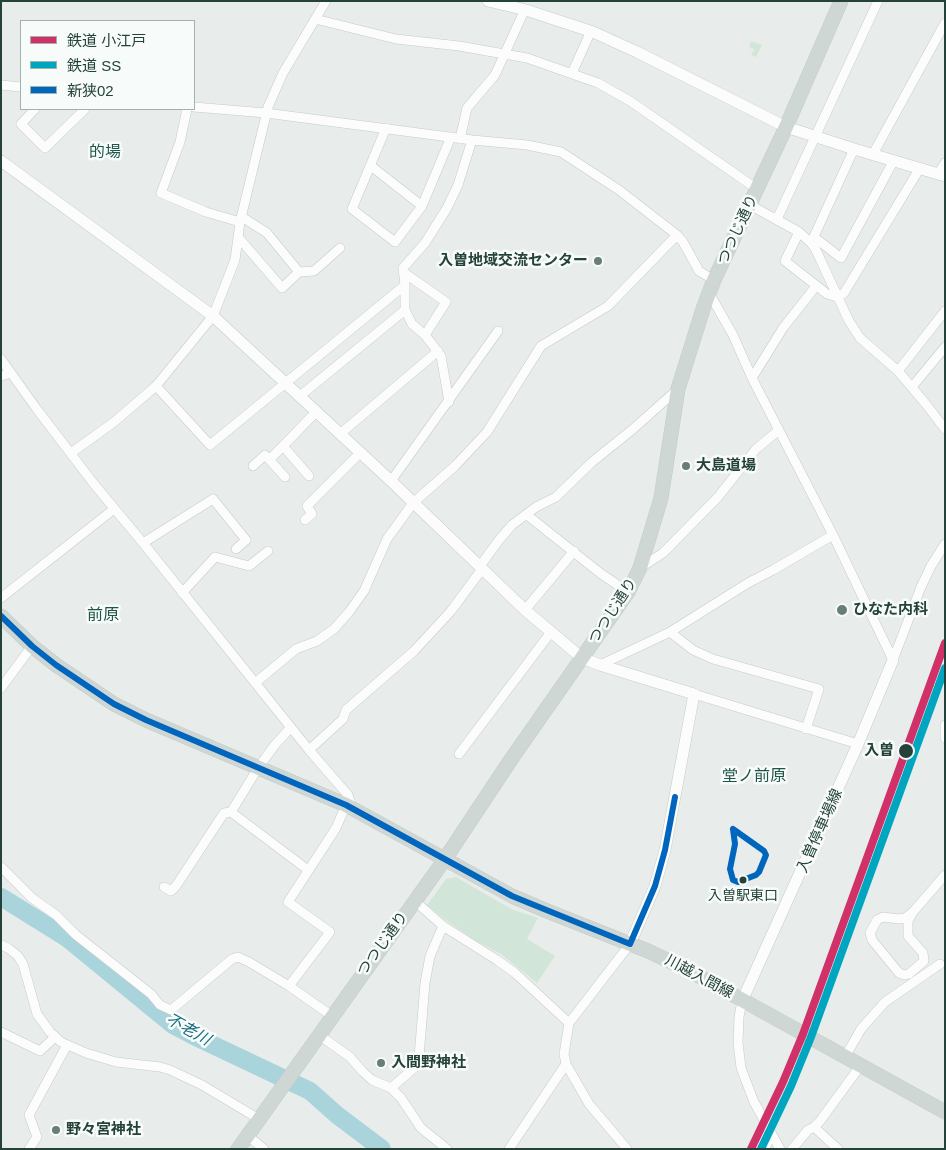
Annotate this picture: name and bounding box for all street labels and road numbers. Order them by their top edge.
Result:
street label: つつじ通り [714,192,762,268]
street label: つつじ通り [585,575,641,647]
street label: 入曽停車場線 [793,786,847,876]
street label: つつじ通り [354,908,412,980]
street label: 川越入間線 [662,951,736,1003]

